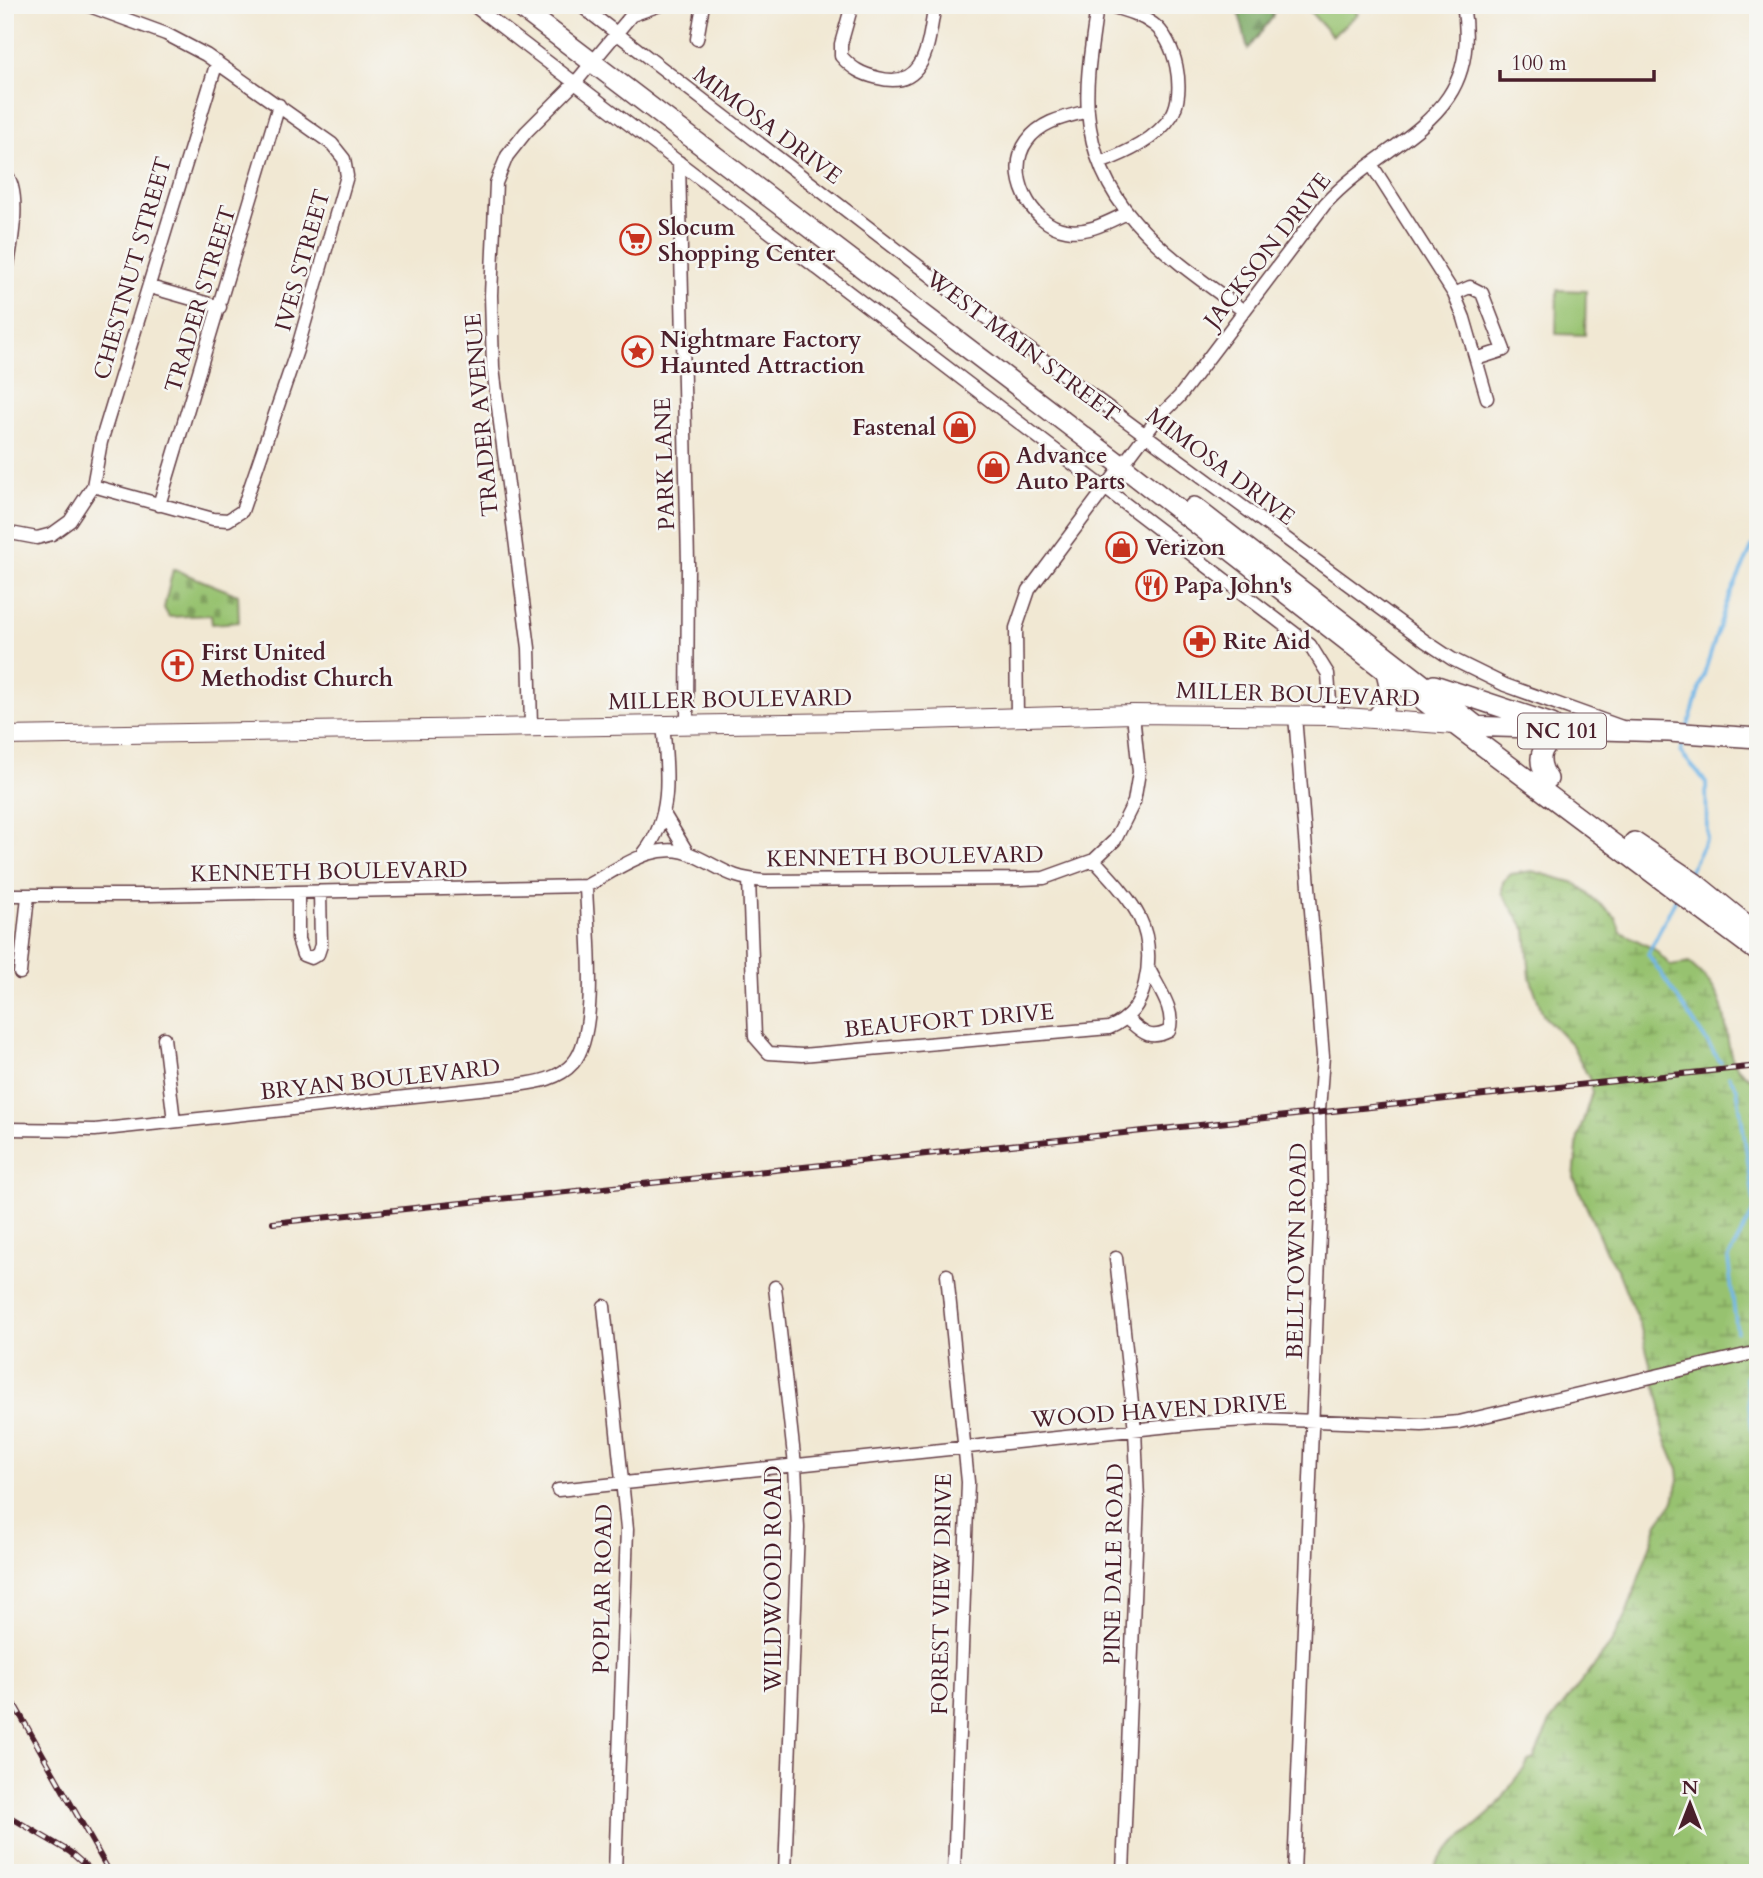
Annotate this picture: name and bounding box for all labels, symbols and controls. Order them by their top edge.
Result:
scale bar [1500,38,1654,82]
text: 100 m [1511,49,1567,78]
street label: MIMOSA DRIVE [687,59,848,192]
street label: CHESTNUT STREET [86,153,179,383]
street label: JACKSON DRIVE [1195,166,1338,337]
street label: IVES STREET [267,185,338,335]
street label: TRADER STREET [157,202,244,396]
place label: Slocum Shopping Center [658,212,836,269]
supermarket icon: Slocum Shopping Center [618,223,652,257]
street label: WEST MAIN STREET [919,263,1126,430]
street label: TRADER AVENUE [457,312,506,518]
place label: Nightmare Factory Haunted Attraction [660,324,865,381]
place icon: Nightmare Factory Haunted Attraction [620,335,654,369]
street label: PARK LANE [647,397,682,531]
street label: MIMOSA DRIVE [1140,400,1301,533]
shop icon: Fastenal [942,410,976,444]
place label: Fastenal [852,412,936,443]
place label: Advance Auto Parts [1016,440,1125,497]
shop icon: Advance Auto Parts [976,451,1010,485]
shop icon: Verizon [1105,530,1139,564]
place label: Verizon [1145,532,1225,563]
restaurant icon: Papa John's [1134,568,1168,602]
place label: Papa John's [1174,570,1292,601]
pharmacy icon: Rite Aid [1183,624,1217,658]
place label: Rite Aid [1223,626,1311,657]
place label: First United Methodist Church [201,637,393,694]
church icon: First United Methodist Church [161,648,195,682]
street label: MILLER BOULEVARD [1176,675,1420,714]
street label: MILLER BOULEVARD [608,682,852,717]
road number: NC 101 [1518,714,1606,748]
street label: KENNETH BOULEVARD [766,839,1044,874]
street label: KENNETH BOULEVARD [190,854,468,889]
street label: BEAUFORT DRIVE [843,996,1055,1045]
street label: BRYAN BOULEVARD [259,1051,502,1108]
street label: BELLTOWN ROAD [1279,1143,1314,1359]
street label: WOOD HAVEN DRIVE [1029,1386,1288,1435]
street label: PINE DALE ROAD [1096,1463,1131,1665]
street label: WILDWOOD ROAD [758,1466,789,1693]
street label: FOREST VIEW DRIVE [924,1473,959,1715]
street label: POPLAR ROAD [586,1504,619,1674]
north arrow [1654,1770,1724,1840]
text: N [1682,1775,1699,1801]

